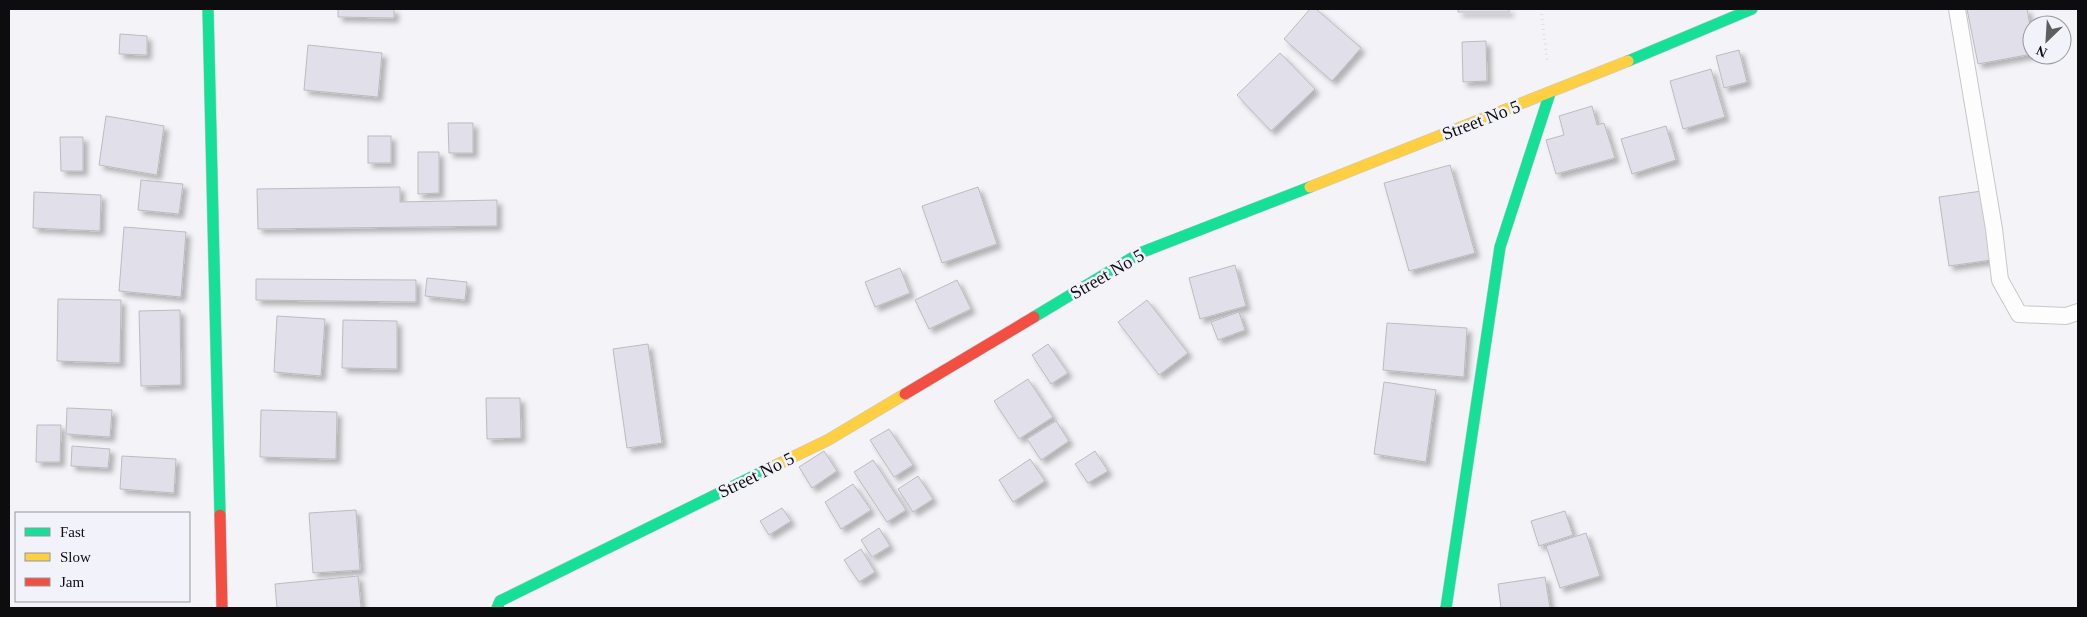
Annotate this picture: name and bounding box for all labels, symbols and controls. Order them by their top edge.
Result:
north arrow [2022,15,2072,65]
text: N [2034,42,2049,60]
street label: Street No 5 [1439,96,1523,144]
street label: Street No 5 [1066,245,1148,303]
street label: Street No 5 [715,448,797,502]
legend [15,512,190,602]
text: Fast [60,524,86,540]
text: Slow [60,549,91,565]
text: Jam [60,574,84,590]

